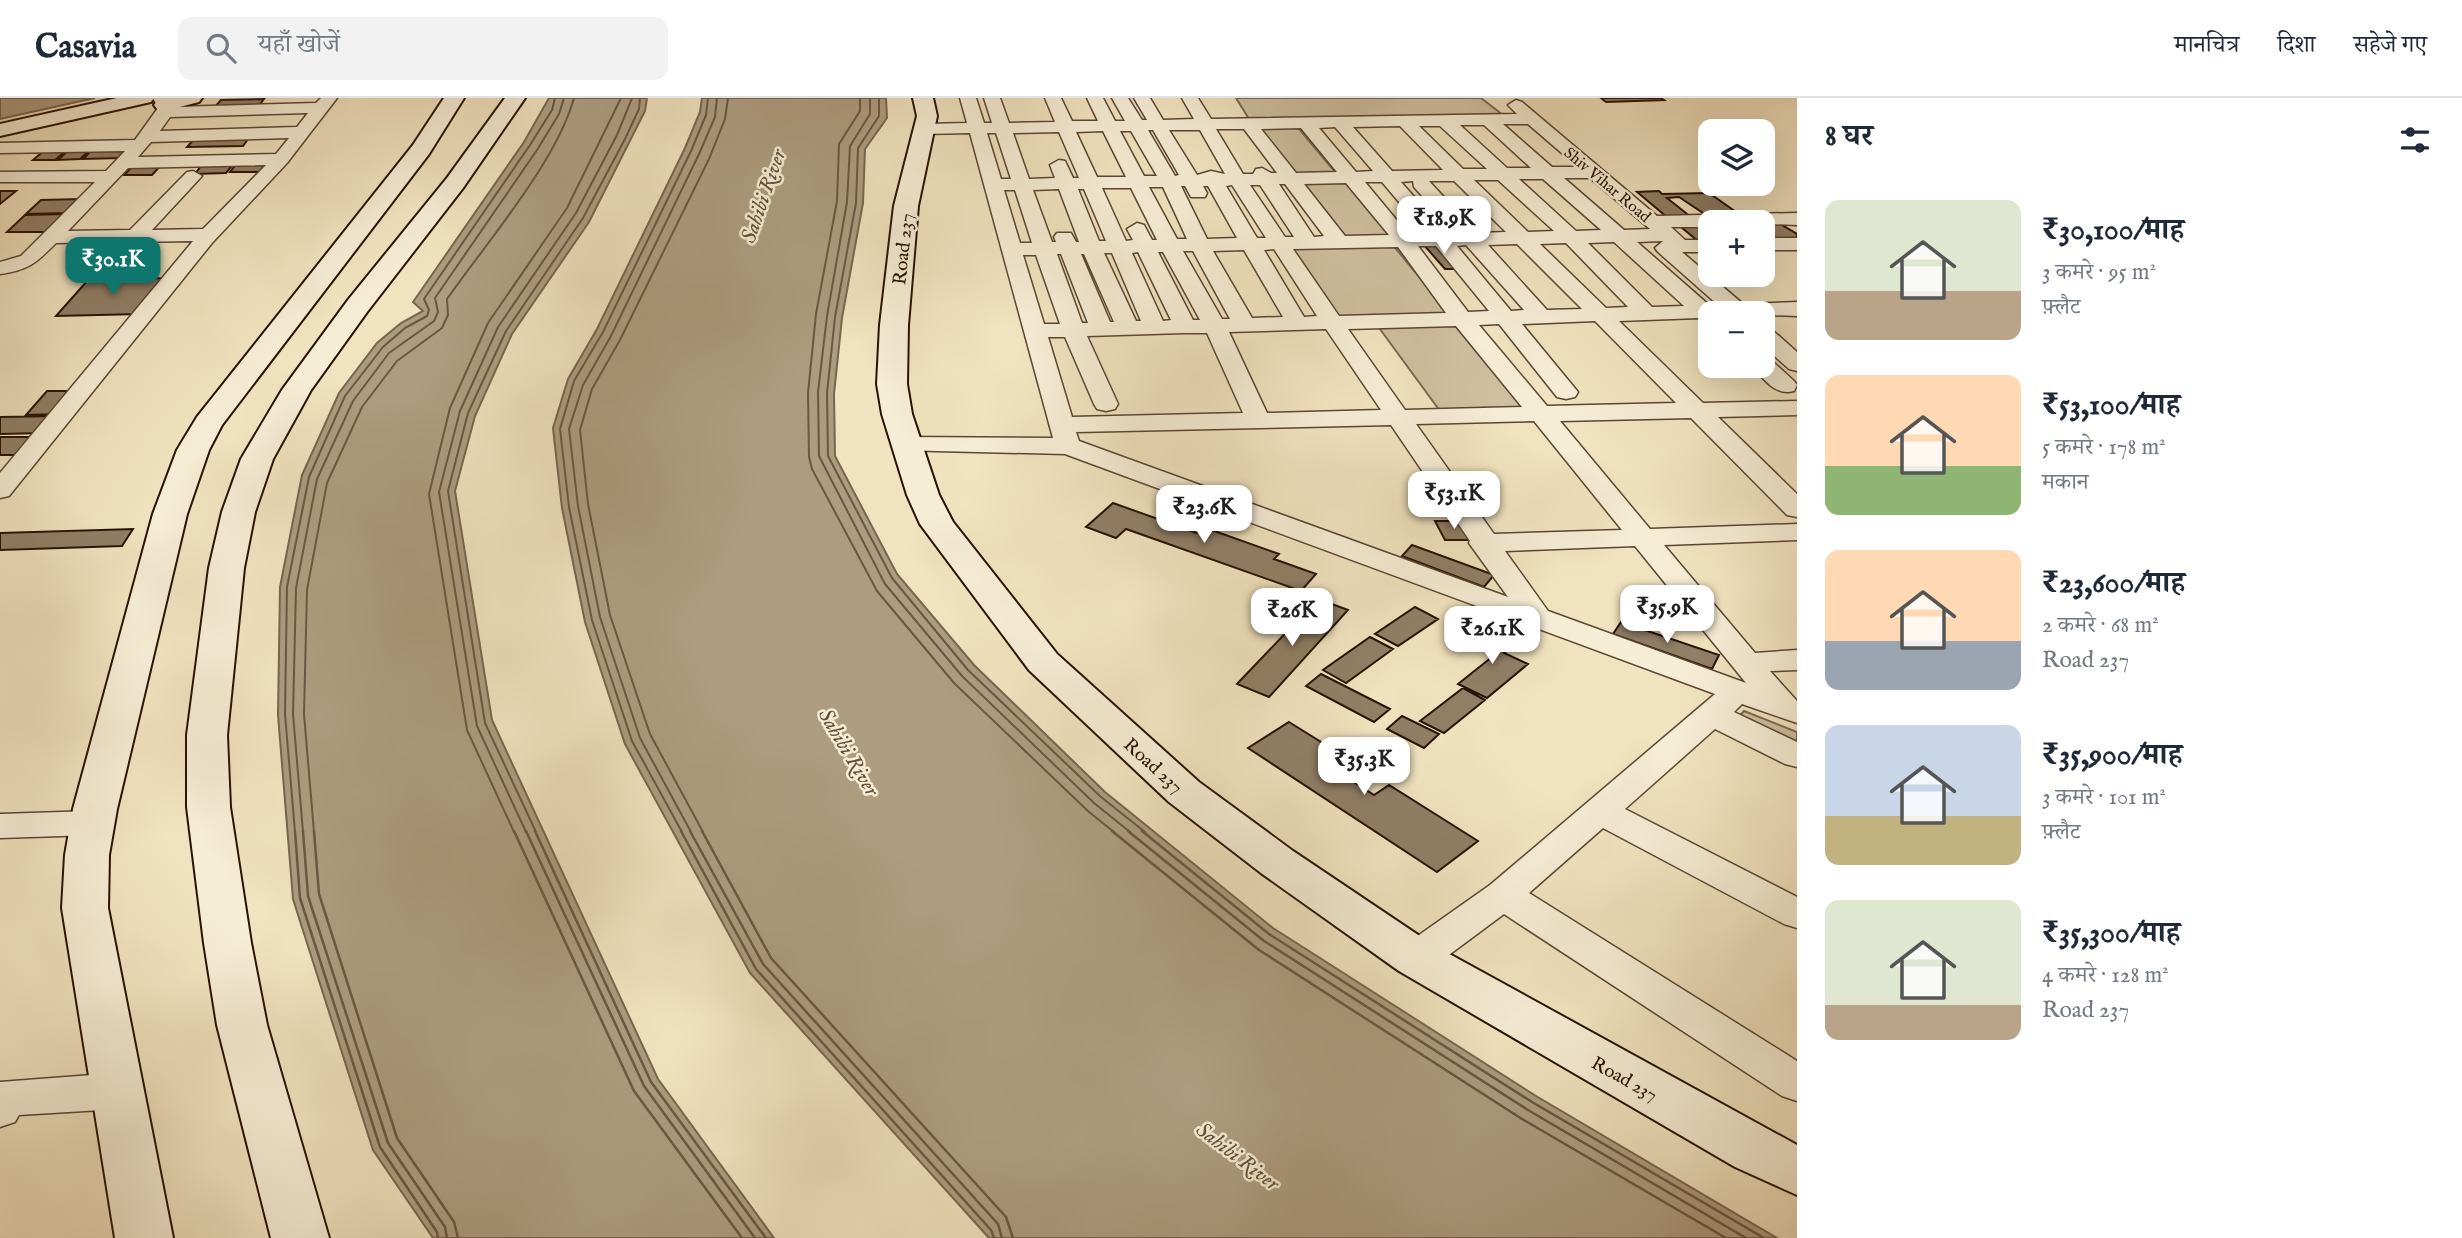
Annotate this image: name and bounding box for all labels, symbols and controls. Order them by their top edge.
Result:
search box [178,17,668,80]
text: Casavia [35,27,136,69]
text: यहाँ खोजें [258,28,340,61]
icon: search [202,29,240,67]
text: मानचित्र [2174,30,2239,61]
text: दिशा [2277,30,2316,61]
text: सहेजे गए [2354,30,2427,61]
text: 8 घर [1825,118,1873,156]
map controls [1698,119,1775,378]
button: layers [1698,119,1775,196]
icon: filters [2396,121,2434,159]
street label: Shiv Vihar Road [1559,143,1655,228]
water label: Sahibi River [736,145,793,247]
pin: ₹18.9K [1387,197,1501,256]
text: ₹18.9K [1413,204,1475,233]
button: + [1698,210,1775,287]
street label: Road 237 [888,212,920,286]
text: ₹30,100/माह [2042,212,2184,250]
icon: home [1881,228,1965,312]
pin: ₹30.1K [56,238,170,297]
text: ₹30.1K [81,245,145,274]
text: 3 कमरे · 95 m² [2042,258,2156,287]
text: फ़्लैट [2042,293,2080,322]
button: − [1698,301,1775,378]
text: ₹53,100/माह [2042,387,2180,425]
icon: home [1881,403,1965,487]
text: 5 कमरे · 178 m² [2042,433,2166,462]
text: मकान [2042,468,2089,497]
pin: ₹53.1K [1397,472,1511,531]
text: ₹53.1K [1424,479,1484,508]
pin: ₹23.6K [1147,486,1261,545]
text: ₹23.6K [1172,493,1236,522]
text: ₹23,600/माह [2042,565,2185,603]
icon: home [1881,578,1965,662]
pin: ₹35.9K [1610,586,1724,645]
pin: ₹26K [1251,588,1333,648]
text: ₹35.9K [1636,593,1698,622]
text: ₹26K [1267,596,1317,625]
pin: ₹26.1K [1435,606,1549,666]
text: 2 कमरे · 68 m² [2042,611,2159,640]
text: ₹26.1K [1460,614,1524,643]
text: Road 237 [2042,646,2129,675]
water label: Sahibi River [811,704,885,802]
street label: Road 237 [1118,733,1187,799]
text: ₹35,900/माह [2042,737,2182,775]
pin: ₹35.3K [1307,738,1421,797]
text: ₹35.3K [1334,745,1394,774]
icon: home [1881,753,1965,837]
text: 3 कमरे · 101 m² [2042,783,2166,812]
text: फ़्लैट [2042,818,2080,847]
text: ₹35,300/माह [2042,915,2180,953]
icon: home [1881,928,1965,1012]
text: 4 कमरे · 128 m² [2042,961,2169,990]
text: Road 237 [2042,996,2129,1025]
street label: Road 237 [1587,1052,1661,1108]
water label: Sahibi River [1190,1117,1285,1198]

